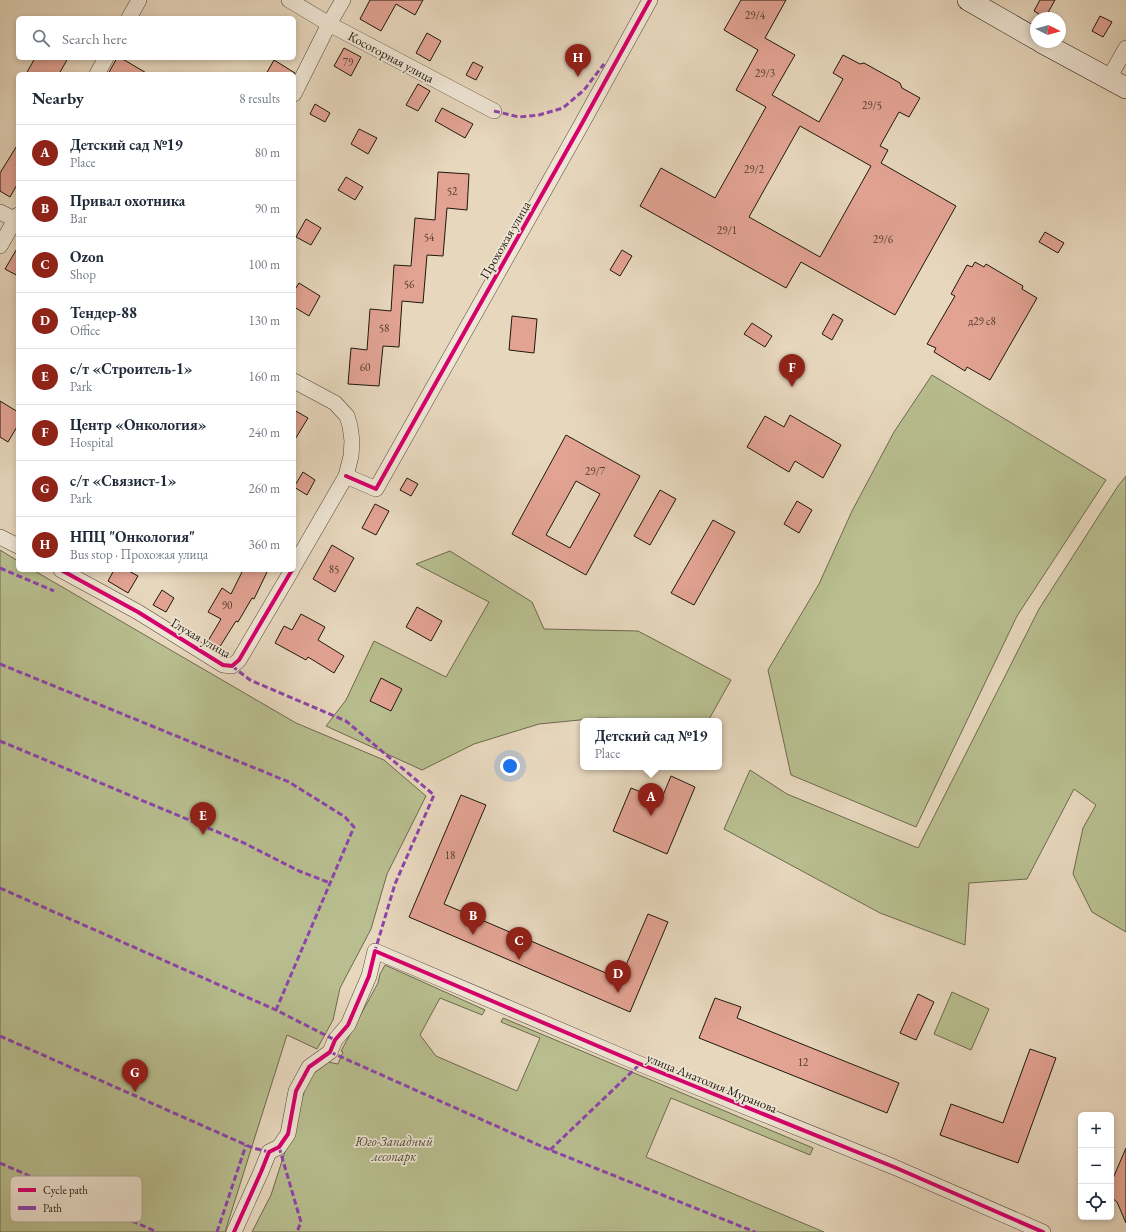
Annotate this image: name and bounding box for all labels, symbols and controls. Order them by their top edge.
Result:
house number: 29/4 [745,8,766,22]
north arrow [1030,12,1066,48]
search box [16,16,296,60]
icon: search [30,27,52,49]
street label: Косогорная улица [345,27,438,87]
text: Search here [62,29,127,48]
pin: H [565,44,591,77]
house number: 79 [343,55,354,69]
house number: 29/3 [755,66,775,80]
text: Nearby [32,87,84,109]
text: 8 results [239,90,280,107]
house number: 29/5 [862,98,882,112]
text: Детский сад №19 [70,135,183,154]
text: A [40,144,50,161]
text: 80 m [255,144,280,161]
text: Place [70,154,96,171]
house number: 29/2 [744,162,765,176]
house number: 52 [447,184,458,198]
text: Привал охотника [70,191,185,210]
street label: Прохожая улица [476,197,535,282]
text: B [41,200,49,217]
text: 90 m [255,200,280,217]
text: Bar [70,210,87,227]
house number: 29/1 [717,223,737,237]
house number: 54 [424,230,435,244]
house number: 29/6 [873,232,894,246]
text: Ozon [70,247,104,266]
text: C [40,256,50,273]
text: 100 m [249,256,280,273]
text: Shop [70,266,96,283]
house number: 56 [404,277,415,291]
text: Тендер-88 [70,303,137,322]
text: D [40,312,50,329]
text: 130 m [249,312,280,329]
house number: д29 с8 [968,314,996,328]
house number: 58 [379,321,389,335]
text: Office [70,322,100,339]
pin: F [779,354,805,387]
text: с/т «Строитель-1» [70,359,193,378]
house number: 60 [360,360,370,374]
text: E [41,368,49,385]
text: 160 m [249,368,280,385]
text: Park [70,378,92,395]
text: Центр «Онкология» [70,415,207,434]
text: F [41,424,49,441]
text: 240 m [249,424,280,441]
text: Hospital [70,434,114,451]
house number: 29/7 [585,464,606,478]
text: с/т «Связист-1» [70,471,176,490]
text: G [40,480,50,497]
text: 260 m [249,480,280,497]
text: Park [70,490,92,507]
text: НПЦ "Онкология" [70,527,195,546]
text: H [40,536,50,553]
text: 360 m [249,536,280,553]
text: Bus stop · Прохожая улица [70,546,208,563]
house number: 85 [329,562,339,576]
house number: 90 [222,598,232,612]
street label: Глухая улица [168,614,235,662]
popup [580,718,722,770]
text: Детский сад №19 [595,726,707,745]
text: Place [595,745,620,762]
your location [500,756,520,776]
pin: A [638,783,664,816]
pin: E [190,802,216,835]
house number: 18 [445,848,455,862]
pin: B [460,902,486,935]
pin: C [506,927,532,960]
pin: D [605,960,631,993]
street label: улица Анатолия Муранова [644,1049,781,1117]
house number: 12 [798,1055,809,1069]
pin: G [122,1059,148,1092]
map controls [1078,1112,1114,1220]
button: + [1078,1112,1114,1148]
park label: Юго-Западный лесопарк [354,1133,433,1165]
button: − [1078,1148,1114,1184]
legend [10,1176,142,1222]
text: Cycle path [43,1183,88,1197]
button: locate [1078,1184,1114,1220]
text: Path [43,1201,62,1215]

